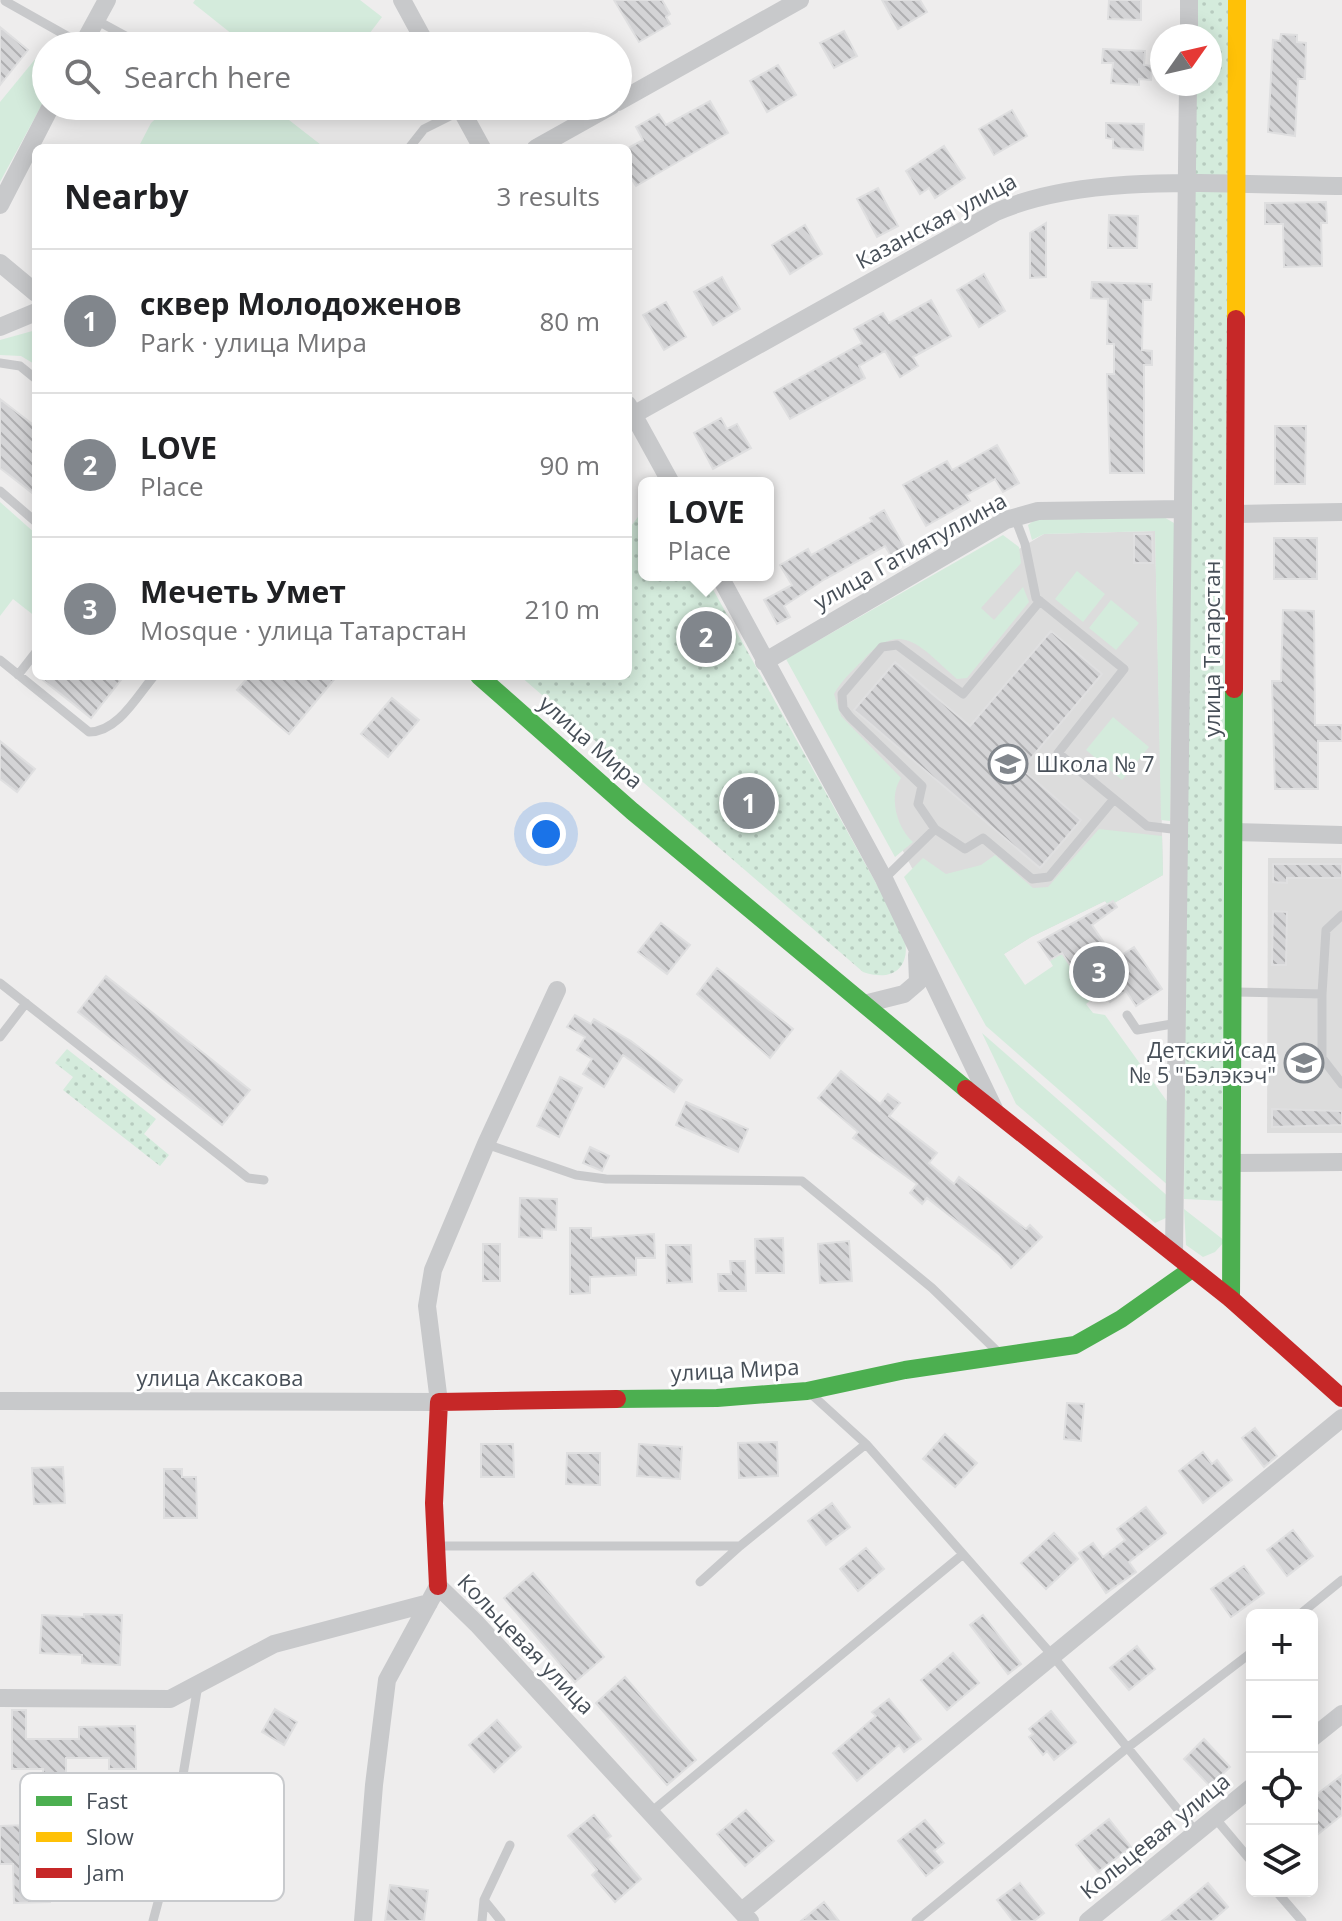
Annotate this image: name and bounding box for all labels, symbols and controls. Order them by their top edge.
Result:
north arrow [1150,24,1222,96]
search box [32,32,632,120]
icon: search [60,54,104,98]
text: Search here [124,56,291,97]
street label: Казанская улица [850,165,1021,275]
text: Nearby [64,173,189,219]
text: 3 results [497,178,600,214]
text: сквер Молодоженов [140,283,462,324]
text: 1 [83,303,97,339]
text: 80 m [539,303,600,339]
text: Park · улица Мира [140,324,367,360]
text: LOVE [140,427,217,468]
text: 2 [83,447,97,483]
text: 90 m [539,447,600,483]
text: Place [140,468,204,504]
popup [638,477,774,581]
street label: улица Гатиятуллина [808,485,1011,616]
text: LOVE [667,491,745,532]
text: Place [667,532,731,568]
street label: улица Татарстан [1196,561,1226,737]
text: Мечеть Умет [140,571,346,612]
text: 3 [83,591,97,627]
text: 210 m [525,591,600,627]
pin: 2 [680,607,732,667]
text: Mosque · улица Татарстан [140,612,467,648]
street label: улица Мира [533,688,650,795]
school or university icon: Школа № 7 [987,743,1029,785]
place label: Школа № 7 [1036,748,1155,778]
pin: 1 [723,773,775,833]
your location [526,814,566,854]
pin: 3 [1073,942,1125,1002]
place label: Детский сад № 5 "Бэлэкэч" [1129,1034,1276,1089]
school or university icon: Детский сад № 5 "Бэлэкэч" [1283,1042,1325,1084]
street label: улица Мира [670,1351,800,1387]
street label: улица Аксакова [137,1362,303,1392]
street label: Кольцевая улица [452,1566,602,1720]
map controls [1246,1609,1318,1897]
button: + [1246,1609,1318,1681]
button: − [1246,1681,1318,1753]
button: locate [1246,1753,1318,1825]
street label: Кольцевая улица [1073,1765,1236,1905]
legend [20,1773,284,1901]
text: Fast [86,1785,128,1815]
text: Slow [86,1821,134,1851]
button: layers [1246,1825,1318,1897]
text: Jam [84,1857,125,1887]

